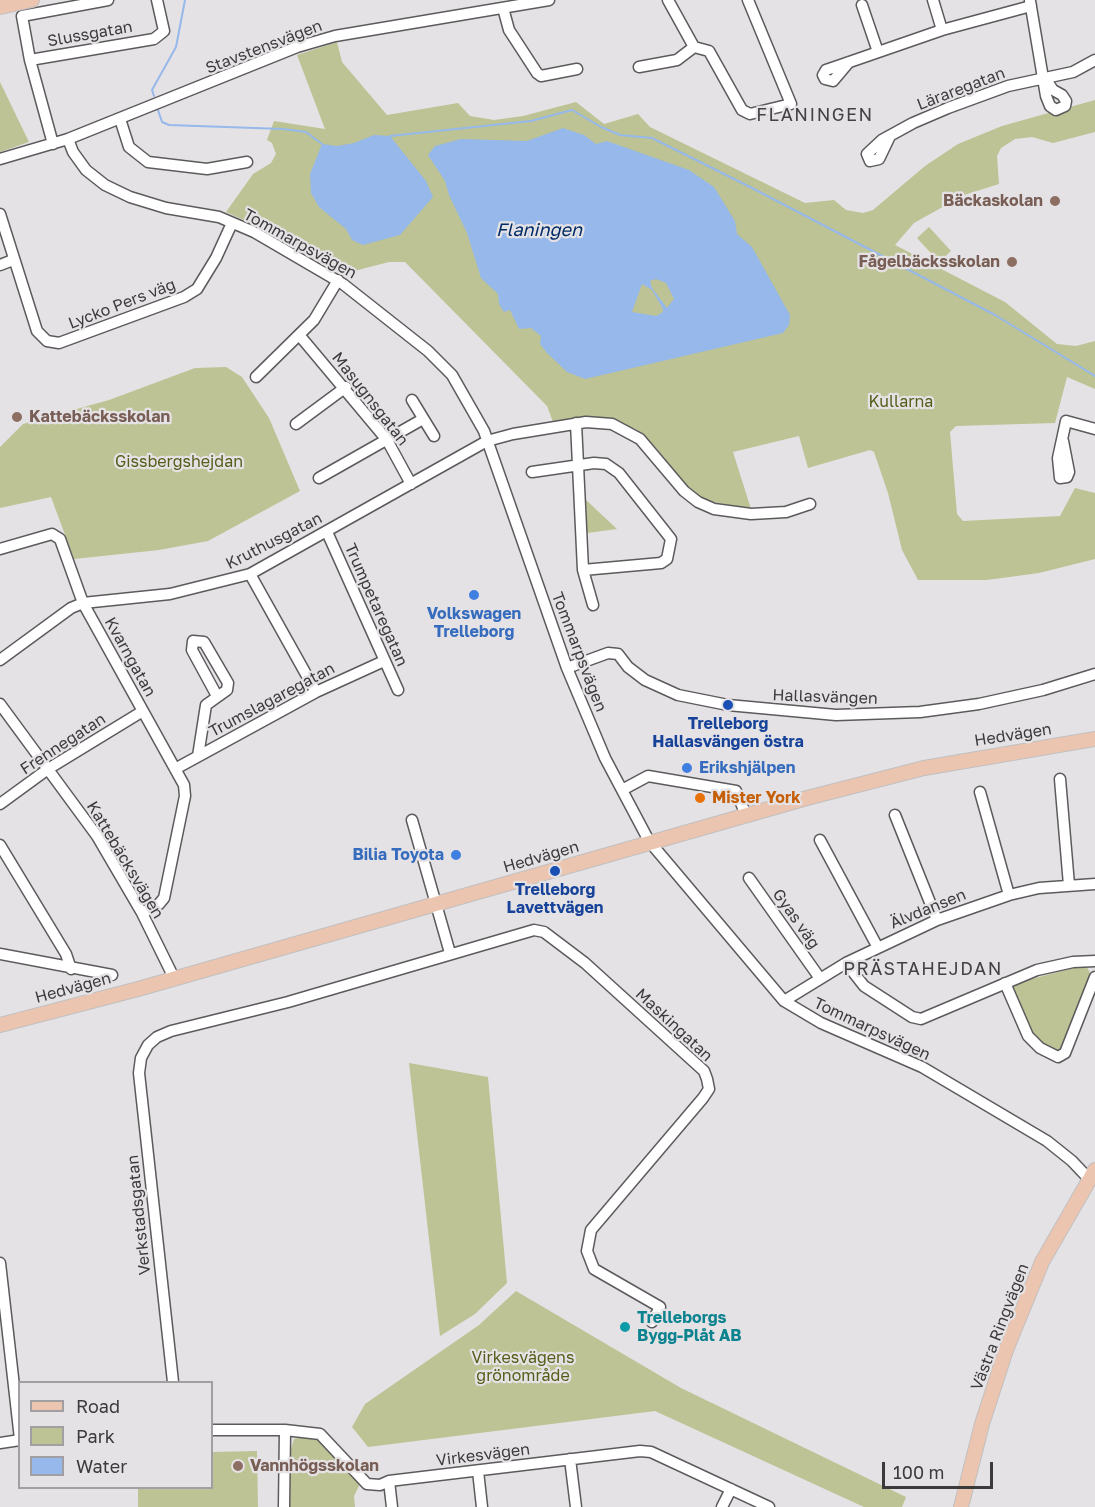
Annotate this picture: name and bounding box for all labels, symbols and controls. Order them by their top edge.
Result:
street label: Stavstensvägen [203,16,325,78]
street label: Slussgatan [46,17,134,51]
street label: Läraregatan [914,63,1008,115]
district label: FLANINGEN [756,104,874,126]
place label: Bäckaskolan [943,191,1043,211]
marker: Bäckaskolan [1048,194,1062,208]
street label: Tommarpsvägen [240,205,360,283]
water label: Flaningen [496,219,582,241]
place label: Fågelbäcksskolan [859,252,1000,272]
marker: Fågelbäcksskolan [1005,255,1019,269]
street label: Lycko Pers väg [66,275,178,333]
street label: Masugnsgatan [328,349,412,449]
park label: Kullarna [869,392,933,412]
place label: Kattebäcksskolan [29,407,170,427]
marker: Kattebäcksskolan [10,410,24,424]
park label: Gissbergshejdan [115,452,243,472]
street label: Kruthusgatan [223,509,325,573]
street label: Trumpetaregatan [340,541,412,669]
marker: Volkswagen Trelleborg [467,588,481,602]
street label: Tommarpsvägen [547,589,611,715]
place label: Volkswagen Trelleborg [427,604,521,642]
street label: Kvarngatan [100,614,160,700]
street label: Trumslagaregatan [206,659,338,741]
street label: Hallasvängen [772,686,878,708]
marker: Trelleborg Hallasvängen östra [721,698,735,712]
street label: Frennegatan [17,709,109,779]
place label: Trelleborg Hallasvängen östra [652,714,804,752]
street label: Hedvägen [973,719,1053,751]
place label: Erikshjälpen [699,758,795,778]
marker: Erikshjälpen [680,761,694,775]
place label: Mister York [712,788,800,808]
marker: Mister York [693,791,707,805]
street label: Kattebäcksvägen [82,798,168,922]
street label: Hedvägen [501,837,581,877]
place label: Bilia Toyota [352,845,444,865]
marker: Bilia Toyota [449,848,463,862]
marker: Trelleborg Lavettvägen [548,864,562,878]
place label: Trelleborg Lavettvägen [506,880,604,918]
street label: Gyas väg [768,885,824,953]
street label: Älvdansen [887,885,969,933]
district label: PRÄSTAHEJDAN [843,958,1003,980]
street label: Hedvägen [33,969,113,1007]
street label: Maskingatan [631,984,717,1066]
street label: Tommarpsvägen [811,994,933,1064]
street label: Verkstadsgatan [123,1154,155,1276]
street label: Västra Ringvägen [967,1261,1033,1393]
place label: Trelleborgs Bygg-Plåt AB [637,1308,742,1346]
marker: Trelleborgs Bygg-Plåt AB [618,1320,632,1334]
park label: Virkesvägens grönområde [472,1348,574,1386]
legend [18,1381,213,1489]
text: Road [76,1395,120,1417]
text: Park [76,1425,115,1447]
street label: Virkesvägen [435,1440,531,1470]
scale bar [885,1450,996,1488]
text: Water [76,1455,127,1477]
place label: Vannhögsskolan [250,1456,379,1476]
marker: Vannhögsskolan [231,1459,245,1473]
text: 100 m [893,1461,944,1483]

